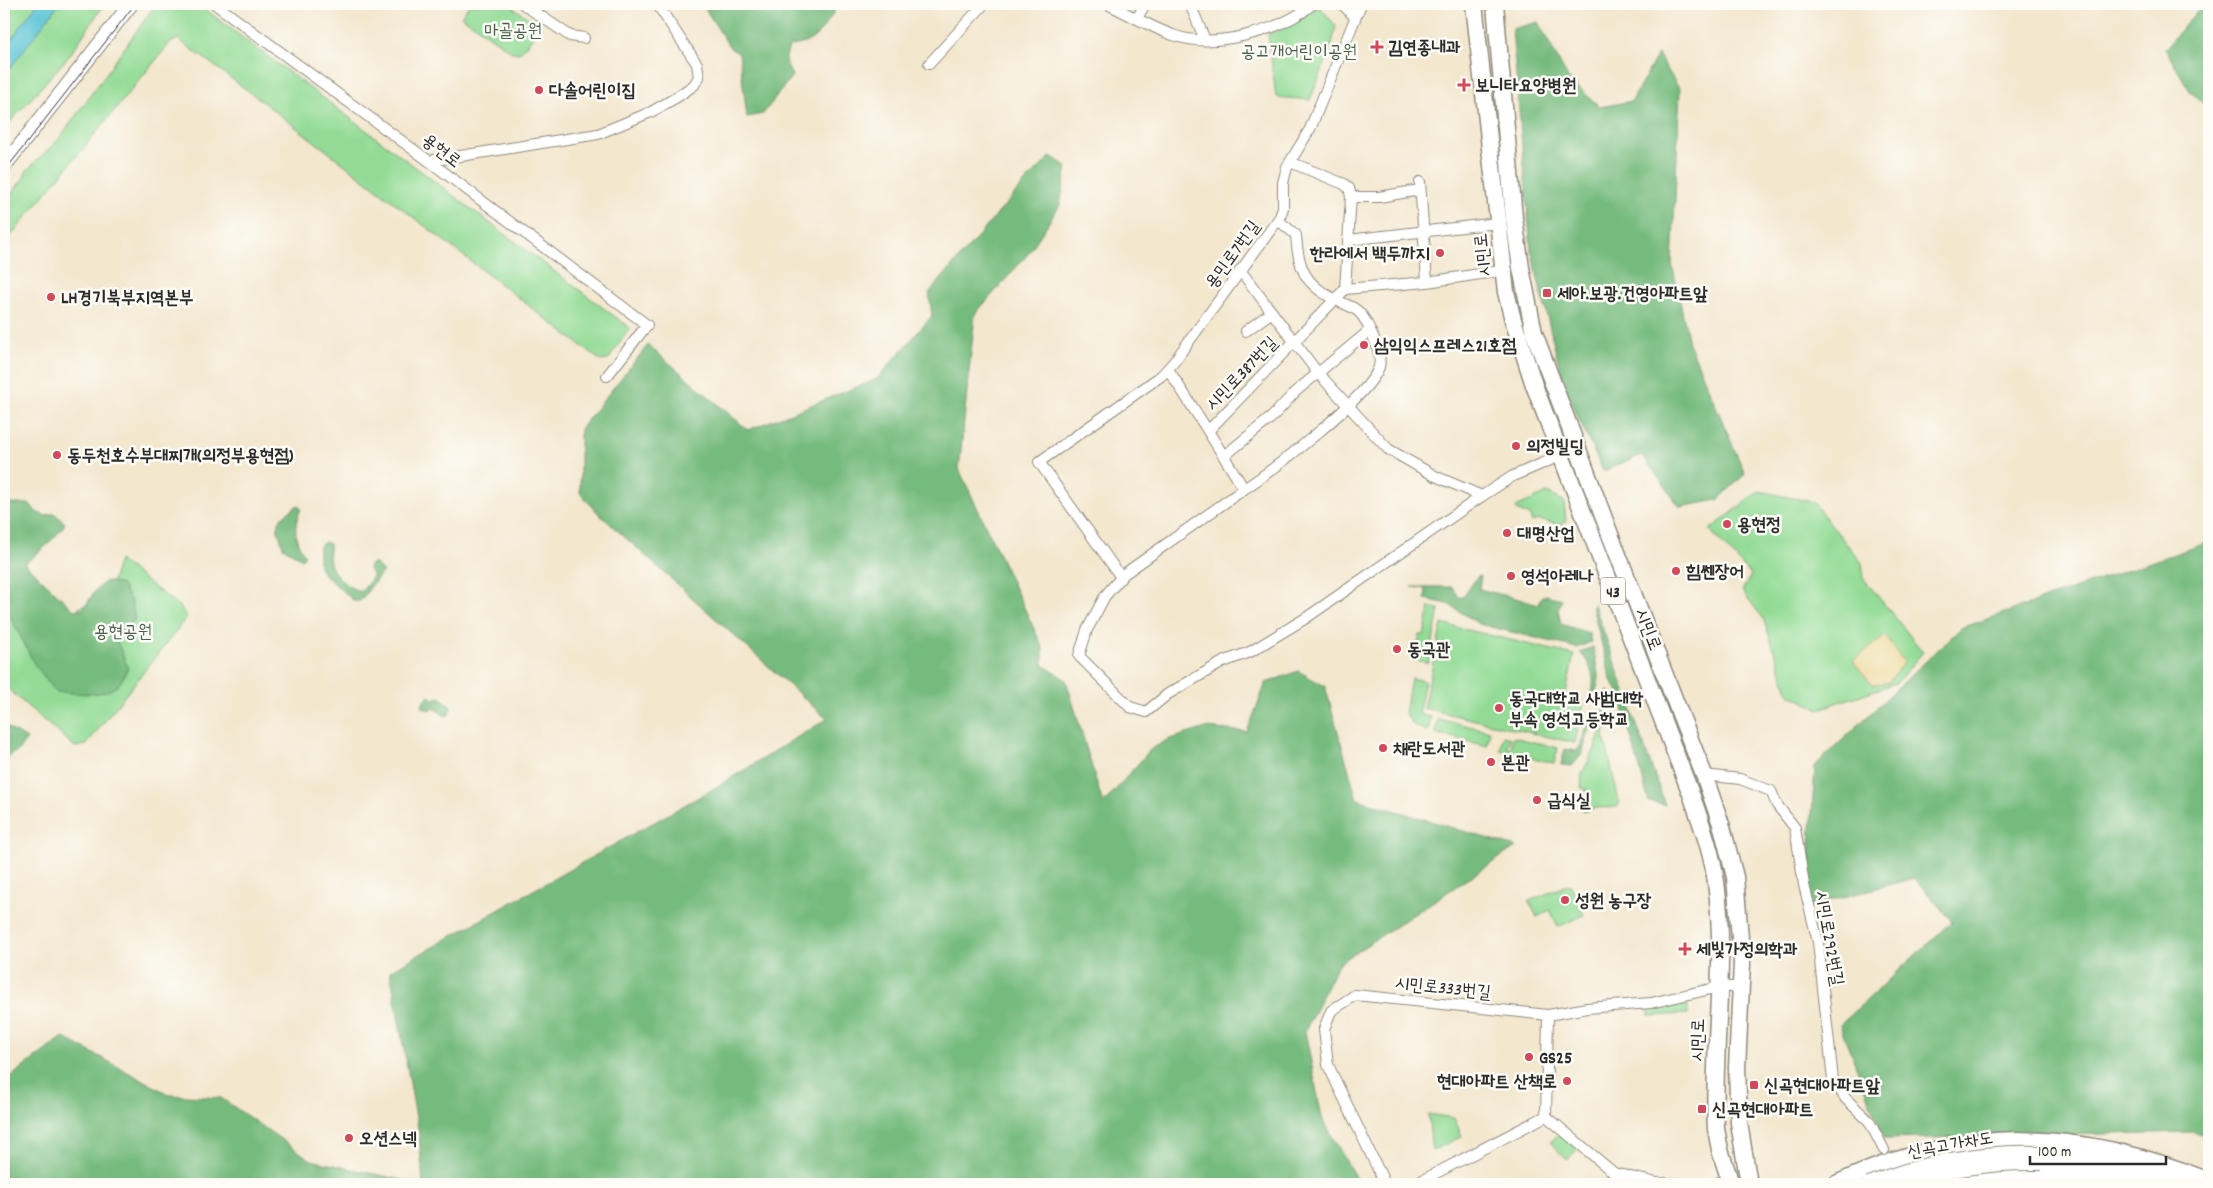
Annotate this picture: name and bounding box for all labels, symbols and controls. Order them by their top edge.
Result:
park label: 마골공원 [484,20,542,45]
place label: 김연종내과 [1388,37,1461,62]
marker: 김연종내과 [1370,40,1384,54]
park label: 공고개어린이공원 [1241,41,1357,66]
place label: 보니타요양병원 [1475,75,1576,100]
marker: 보니타요양병원 [1457,78,1471,92]
place label: 다솔어린이집 [549,80,636,105]
marker: 다솔어린이집 [533,84,545,96]
street label: 용현로 [416,129,465,175]
street label: 용민로7번길 [1201,216,1268,295]
street label: 시민로 [1470,232,1499,278]
place label: 한라에서 백두까지 [1309,243,1430,268]
marker: 한라에서 백두까지 [1434,247,1446,259]
place label: 세아.보광.건영아파트앞 [1557,283,1708,308]
place label: LH경기북부지역본부 [61,287,193,312]
marker: 세아.보광.건영아파트앞 [1541,287,1553,299]
marker: LH경기북부지역본부 [45,291,57,303]
street label: 시민로387번길 [1201,332,1285,417]
place label: 삼익익스프레스21호점 [1374,335,1517,360]
marker: 삼익익스프레스21호점 [1358,339,1370,351]
place label: 의정빌딩 [1526,436,1584,461]
marker: 의정빌딩 [1510,440,1522,452]
place label: 동두천호수부대찌개(의정부용현점) [67,445,294,470]
marker: 동두천호수부대찌개(의정부용현점) [51,449,63,461]
place label: 용현정 [1737,514,1780,539]
marker: 용현정 [1721,518,1733,530]
place label: 대명산업 [1517,523,1575,548]
marker: 대명산업 [1501,527,1513,539]
place label: 힘쎈장어 [1686,561,1744,586]
marker: 힘쎈장어 [1670,565,1682,577]
place label: 영석아레나 [1521,566,1594,591]
marker: 영석아레나 [1505,570,1517,582]
road number: 43 [1600,578,1626,604]
street label: 시민로 [1627,605,1666,655]
park label: 용현공원 [94,621,152,646]
place label: 동국관 [1407,639,1451,664]
marker: 동국관 [1391,643,1403,655]
place label: 동국대학교 사범대학 부속 영석고등학교 [1509,688,1644,734]
marker: 동국대학교 사범대학 부속 영석고등학교 [1493,702,1505,714]
place label: 채란도서관 [1393,738,1466,763]
marker: 채란도서관 [1377,742,1389,754]
place label: 본관 [1501,752,1530,777]
marker: 본관 [1485,756,1497,768]
place label: 급식실 [1547,790,1591,815]
marker: 급식실 [1531,794,1543,806]
street label: 시민로292번길 [1807,889,1848,989]
place label: 성원 농구장 [1575,890,1652,915]
marker: 성원 농구장 [1559,894,1571,906]
place label: 세빛가정의학과 [1696,939,1798,964]
marker: 세빛가정의학과 [1678,942,1692,956]
street label: 시민로333번길 [1393,972,1492,1007]
street label: 시민로 [1686,1018,1713,1062]
place label: GS25 [1539,1047,1572,1072]
marker: GS25 [1523,1051,1535,1063]
place label: 현대아파트 산책로 [1437,1071,1557,1096]
marker: 현대아파트 산책로 [1561,1075,1573,1087]
place label: 신곡현대아파트앞 [1764,1075,1880,1100]
marker: 신곡현대아파트앞 [1748,1079,1760,1091]
place label: 신곡현대아파트 [1712,1099,1813,1124]
marker: 신곡현대아파트 [1696,1103,1708,1115]
street label: 신곡고가차도 [1905,1127,1995,1166]
place label: 오션스넥 [359,1128,417,1153]
marker: 오션스넥 [343,1132,355,1144]
scale bar [2030,1133,2167,1165]
text: 100 m [2038,1142,2071,1164]

